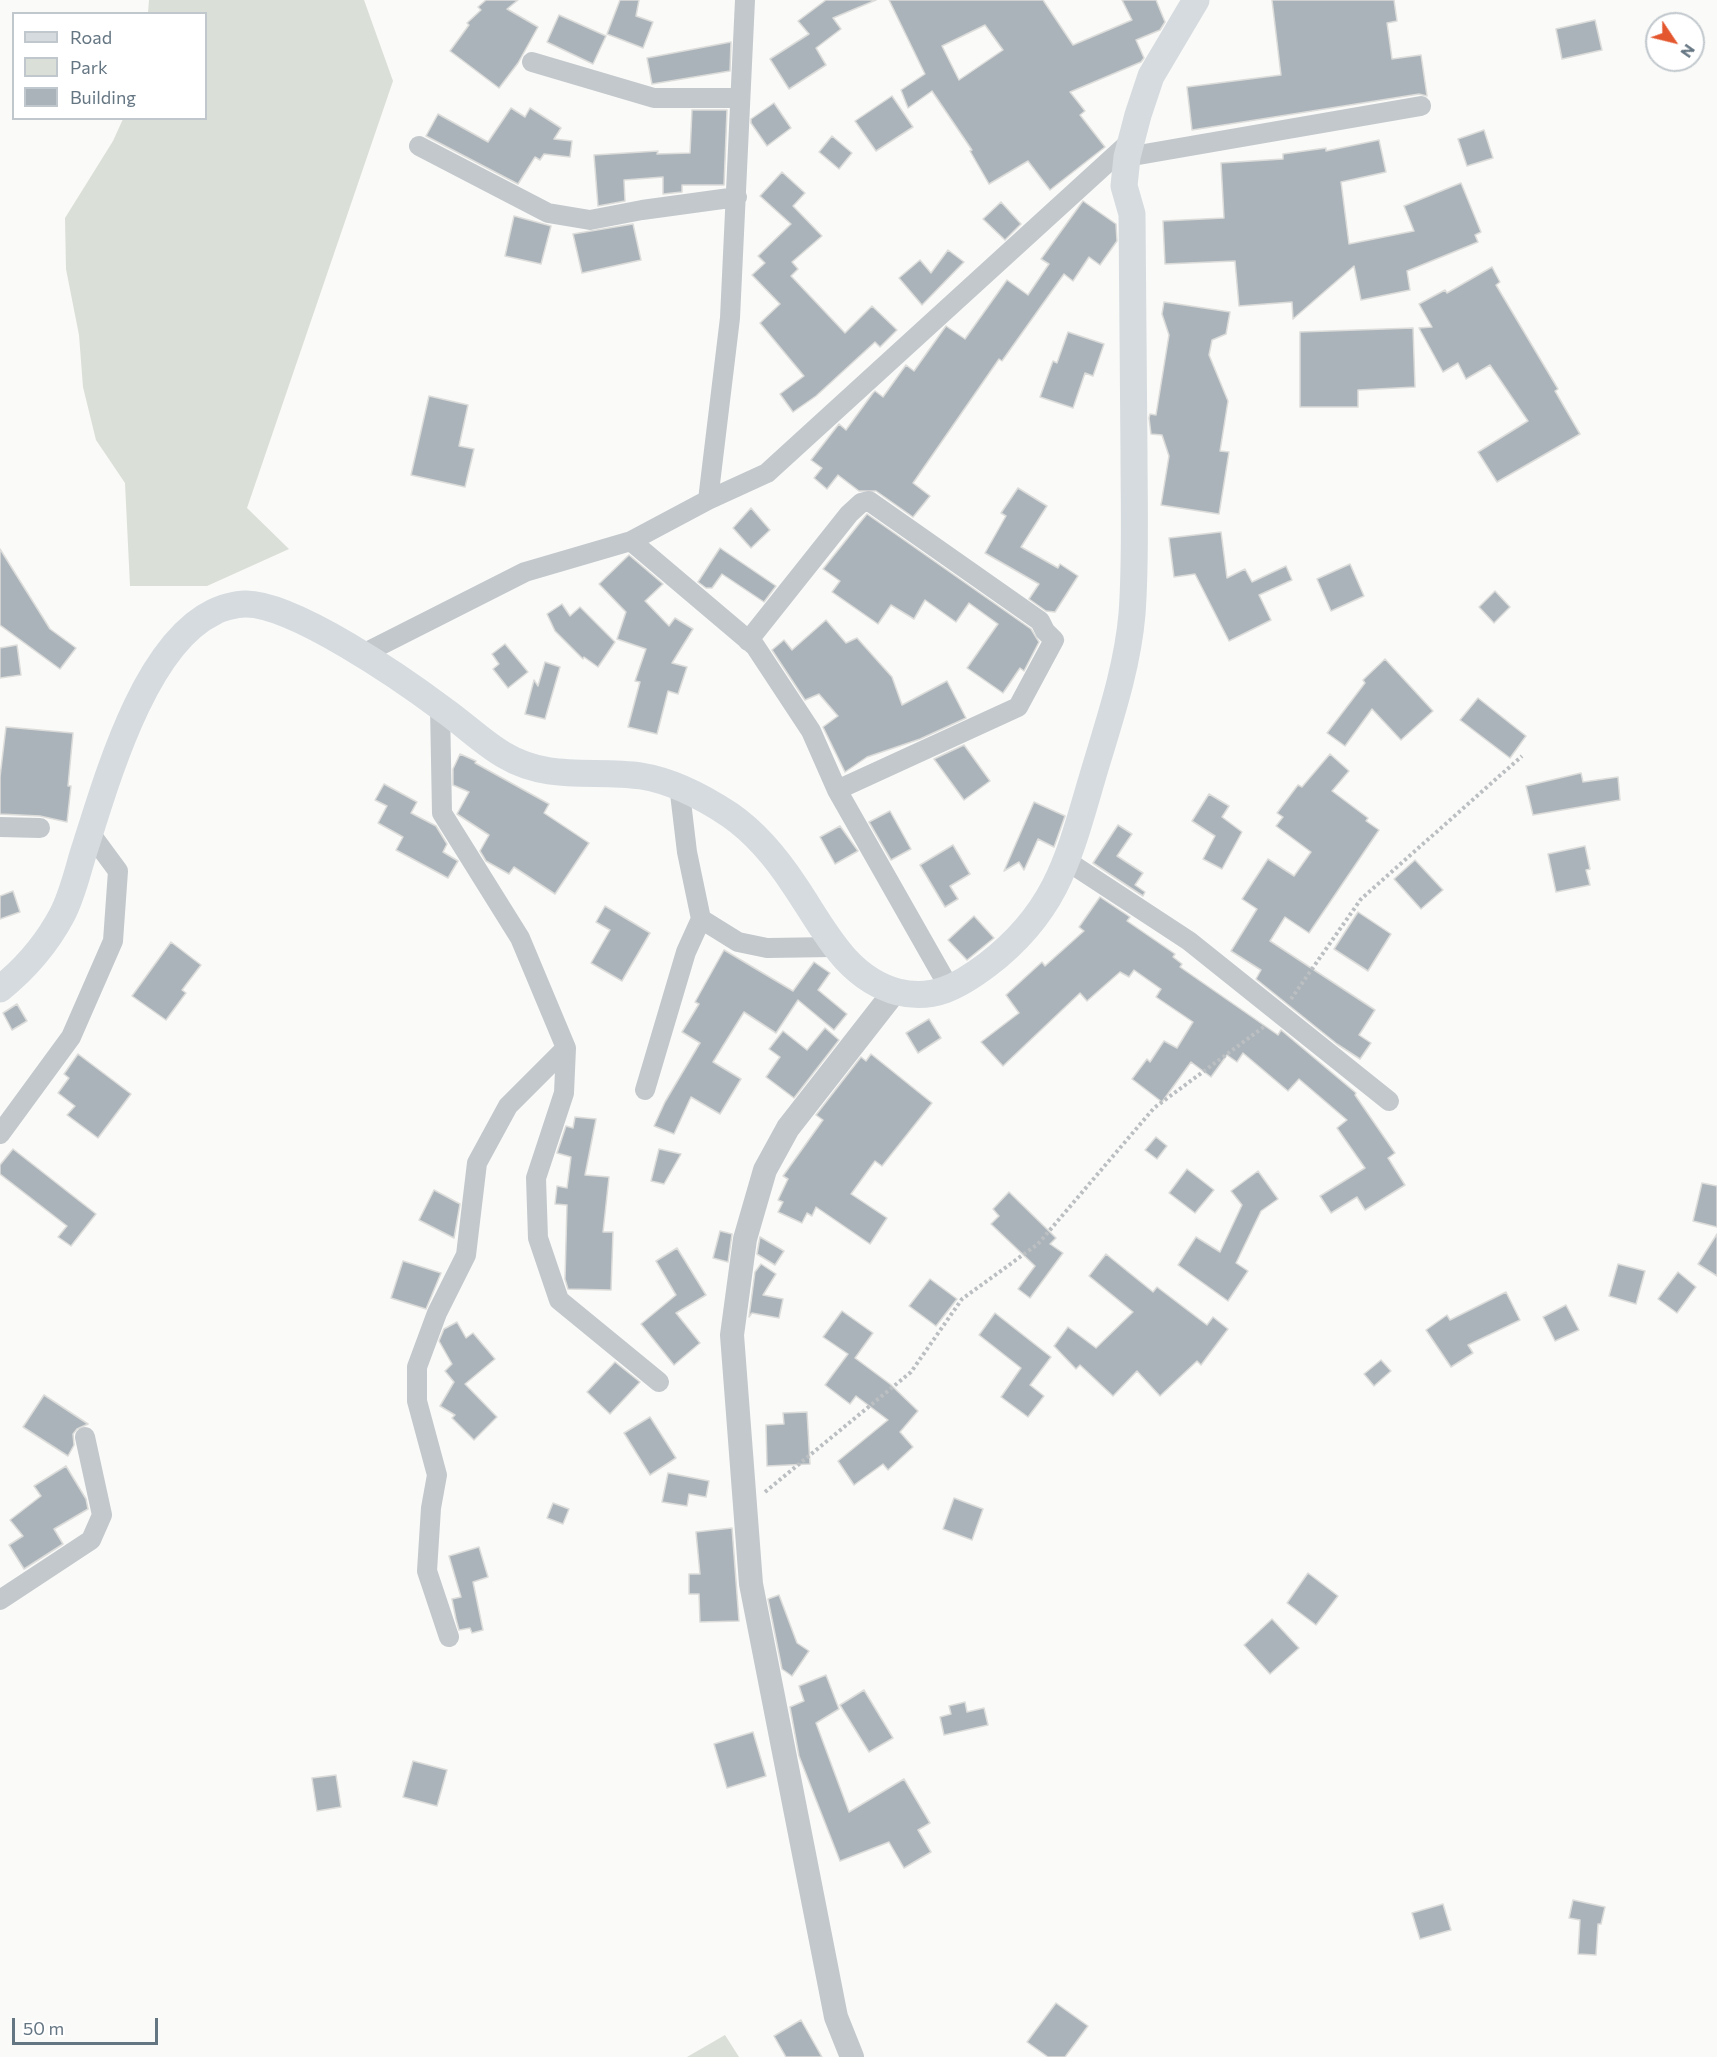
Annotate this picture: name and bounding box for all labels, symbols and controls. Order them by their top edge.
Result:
legend [12,12,207,120]
north arrow [1645,12,1705,72]
text: Road [70,26,112,48]
text: N [1677,41,1700,62]
text: Park [70,56,108,78]
text: Building [70,86,136,108]
scale bar [15,2006,160,2044]
text: 50 m [23,2017,64,2039]

